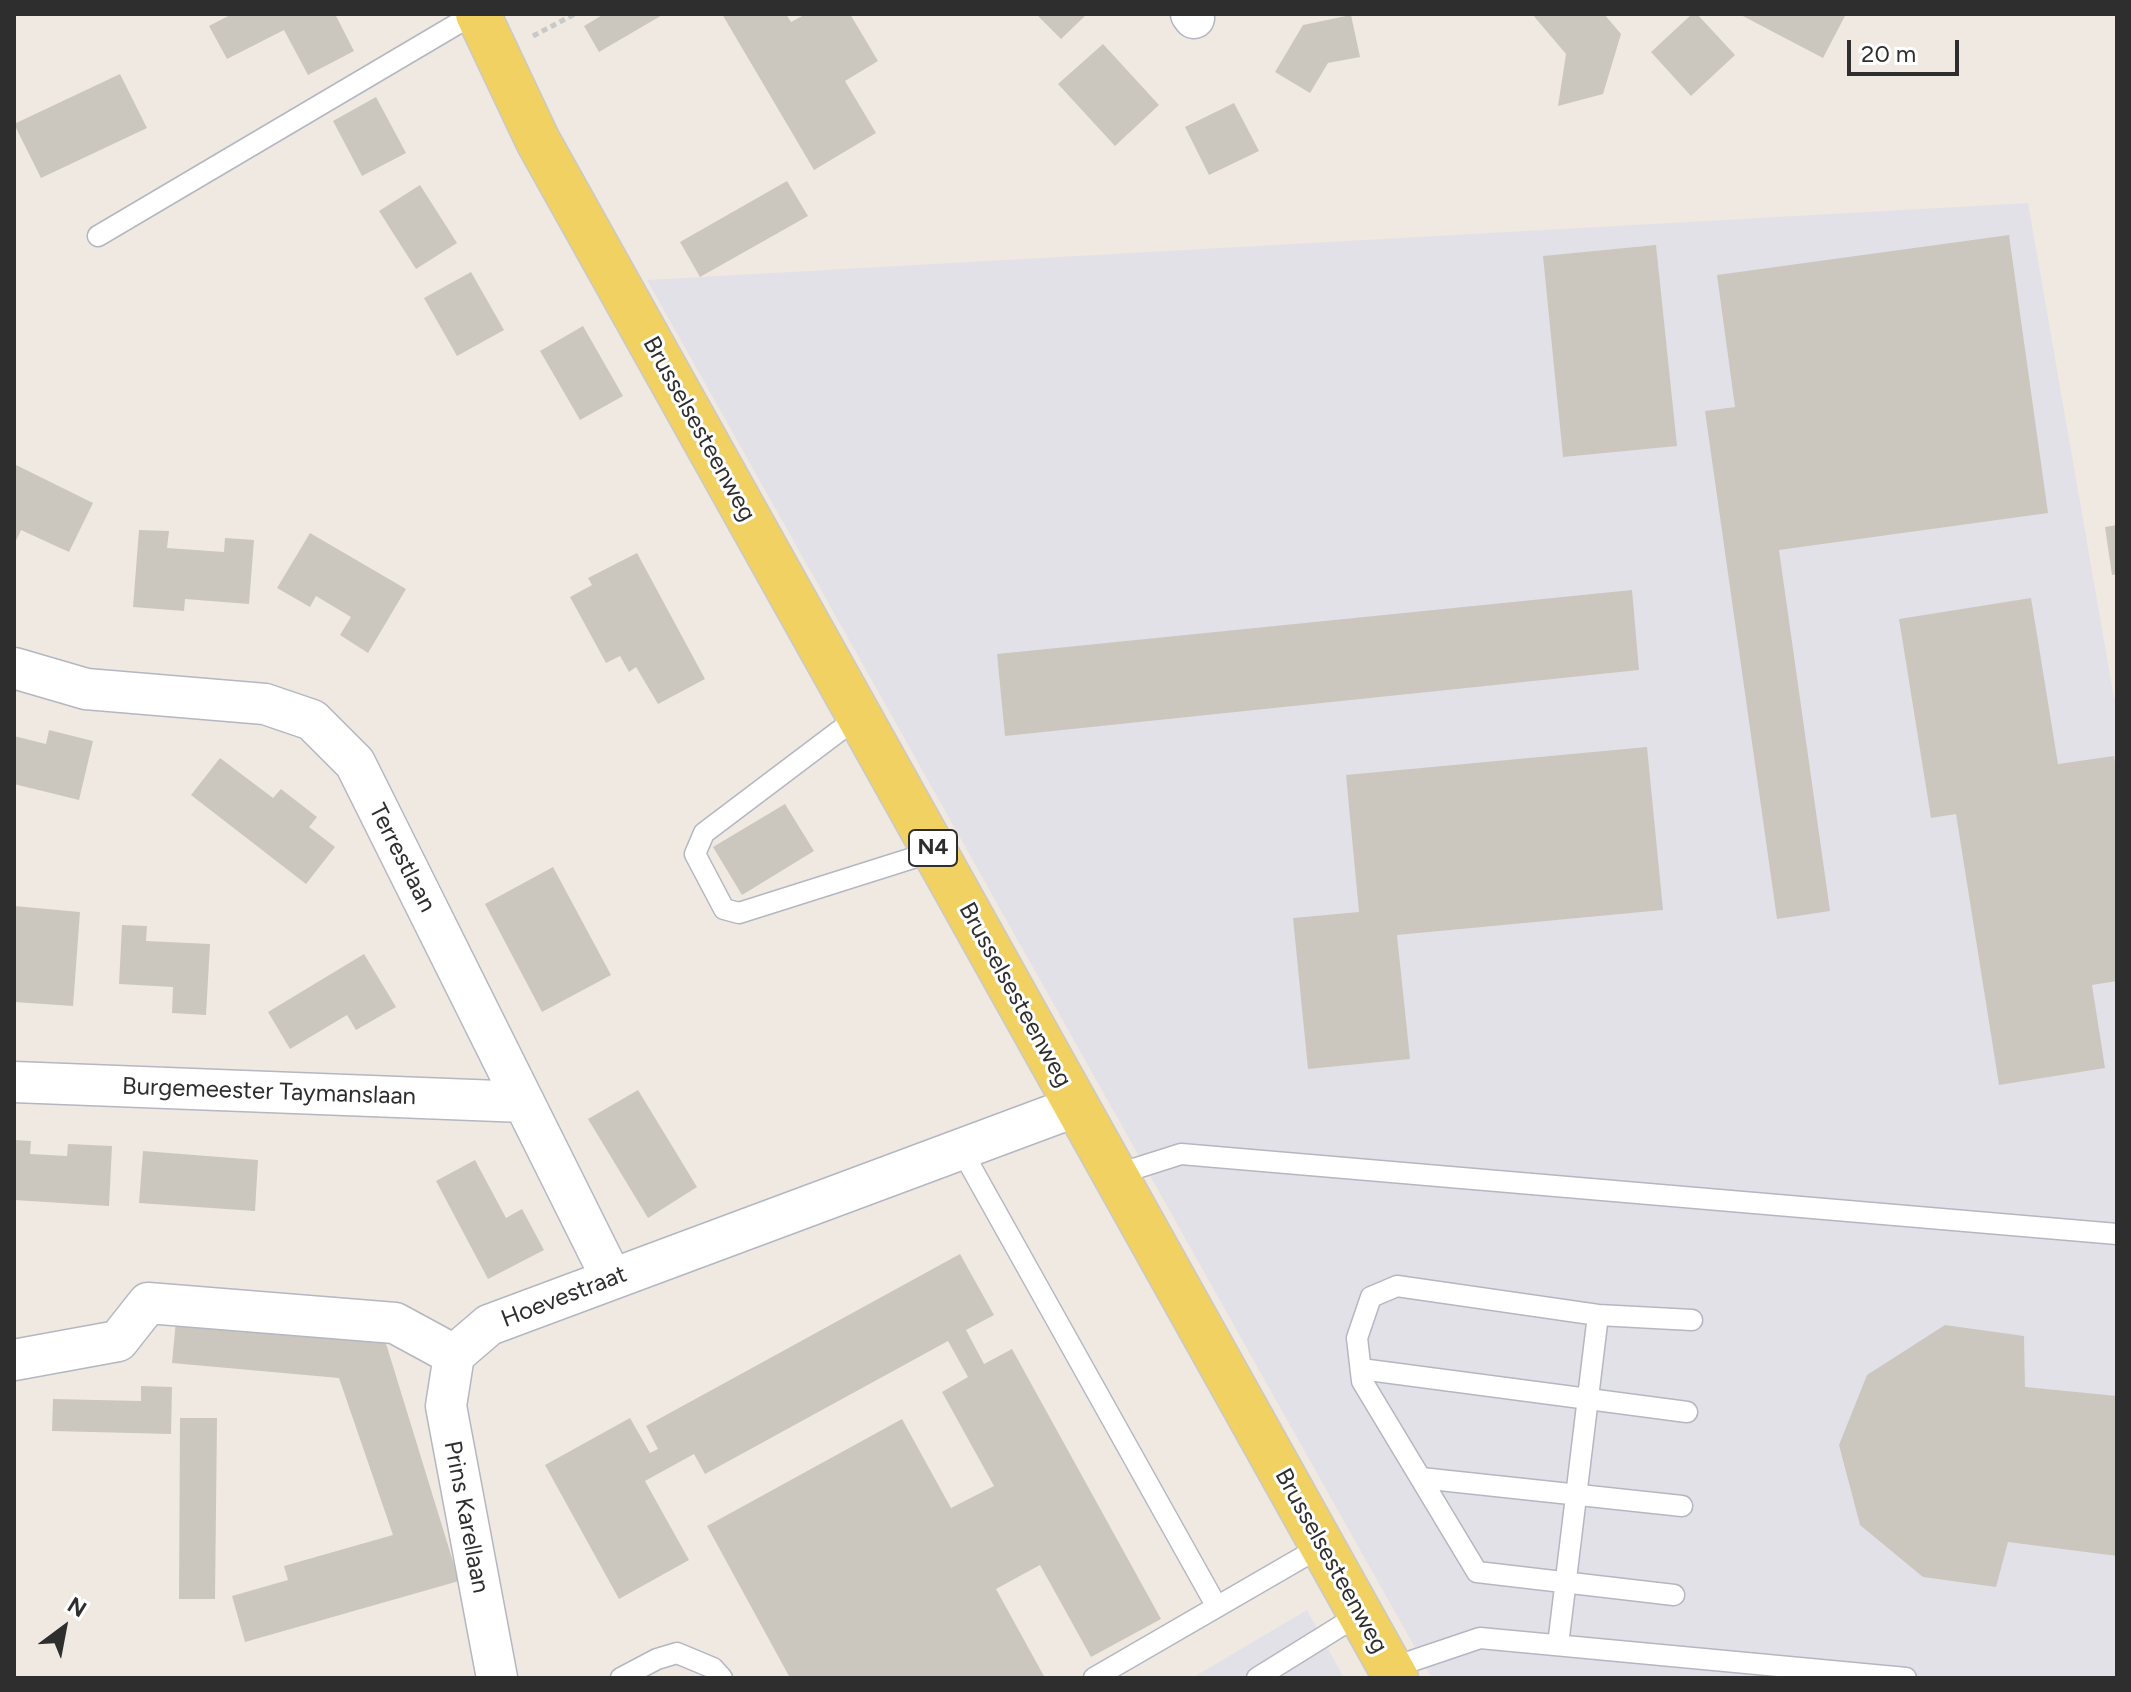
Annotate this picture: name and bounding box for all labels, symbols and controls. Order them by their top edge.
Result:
scale bar [1851,24,1963,74]
text: 20 m [1861,39,1916,68]
street label: Brusselsesteenweg [636,332,762,526]
street label: Terrestlaan [362,799,442,917]
road number: N4 [909,830,957,866]
street label: Brusselsesteenweg [952,898,1078,1092]
street label: Burgemeester Taymanslaan [121,1072,417,1112]
street label: Hoevestraat [497,1260,631,1334]
street label: Prins Karellaan [437,1439,495,1595]
street label: Brusselsesteenweg [1268,1464,1394,1658]
north arrow [24,1588,104,1668]
text: N [63,1591,91,1623]

